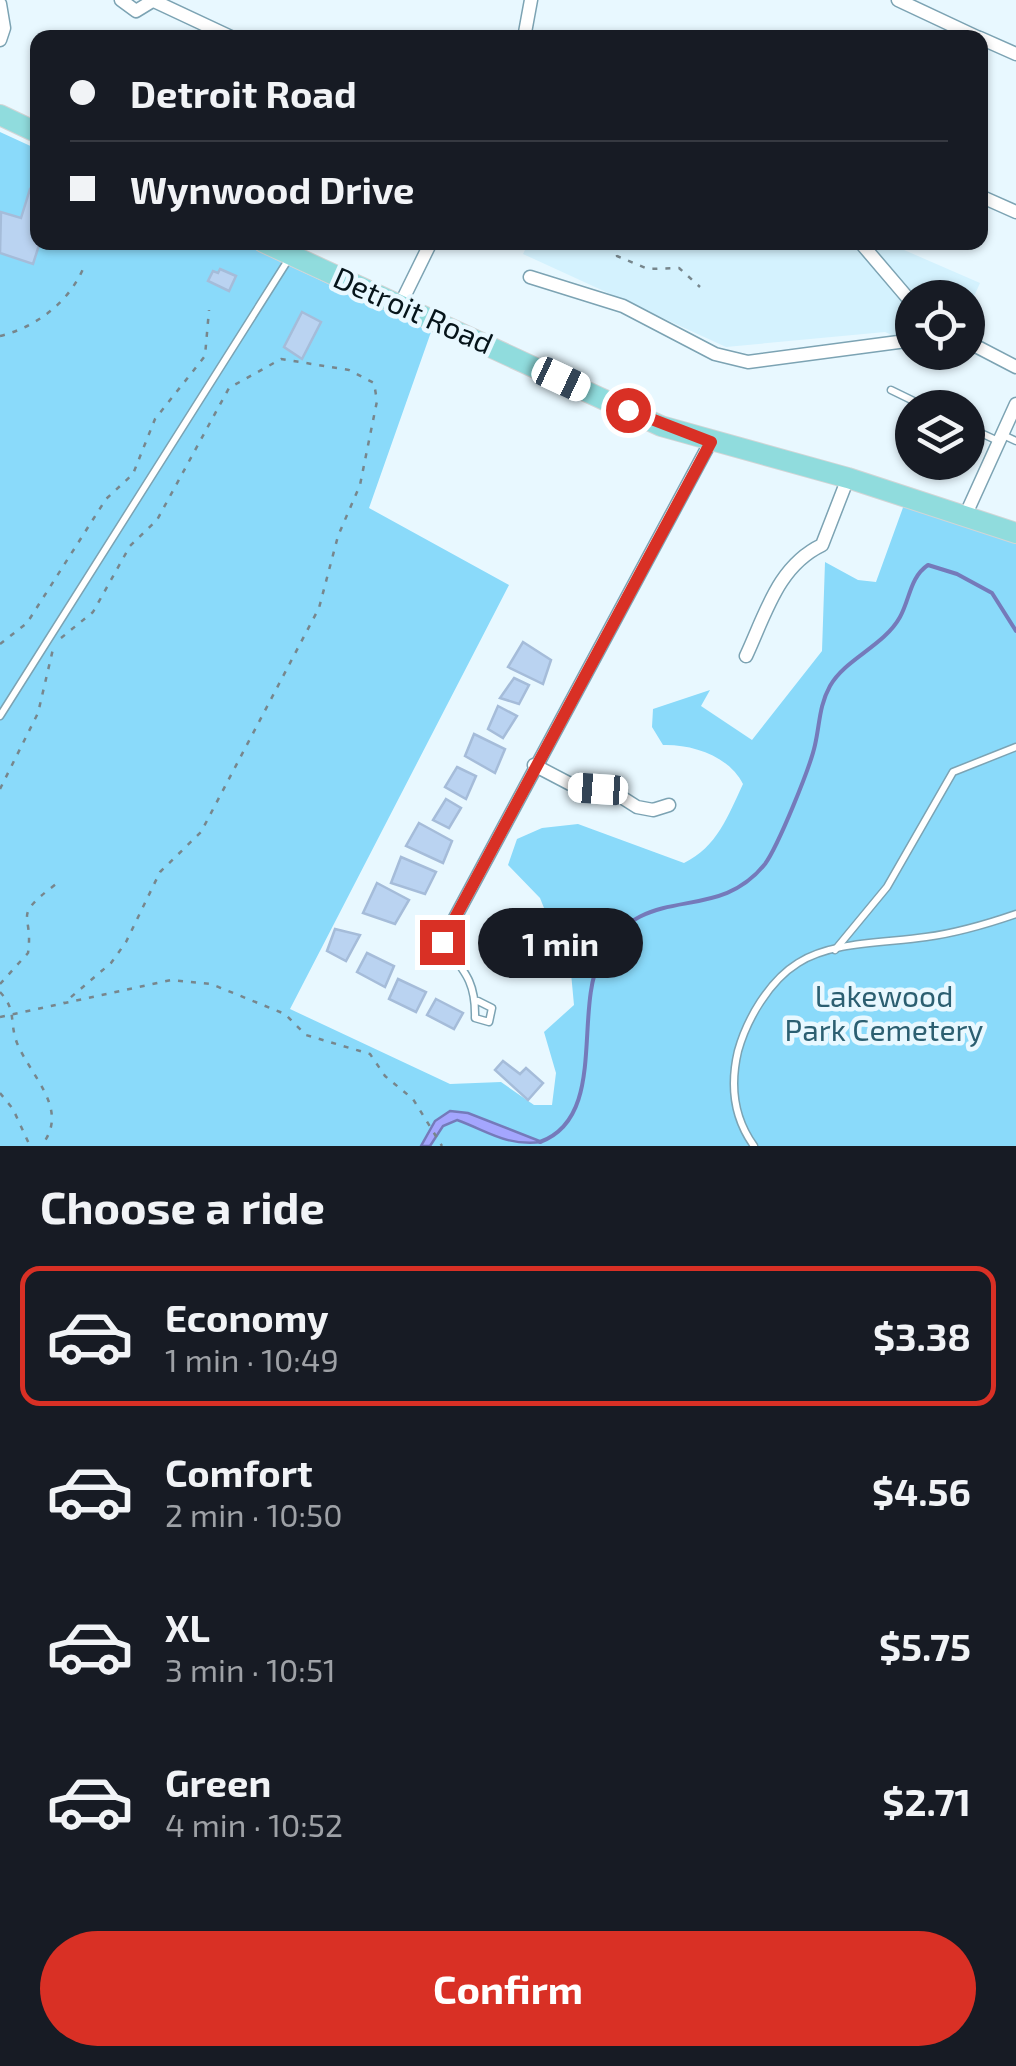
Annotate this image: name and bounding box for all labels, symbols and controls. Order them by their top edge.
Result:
text: Detroit Road [130,70,357,116]
text: Wynwood Drive [130,166,415,212]
street label: Detroit Road [328,258,499,360]
map controls [895,280,985,480]
button: locate [895,280,985,370]
car [527,353,595,405]
route start [606,388,651,433]
button: layers [895,390,985,480]
car [567,772,629,806]
callout: 1 min [477,907,642,977]
route end [420,920,465,965]
text: 1 min [522,924,599,962]
park label: Lakewood Park Cemetery [785,977,984,1047]
text: Choose a ride [40,1179,325,1233]
icon: car [45,1291,135,1381]
text: Economy [165,1294,329,1340]
text: $3.38 [873,1313,971,1359]
text: 1 min · 10:49 [165,1340,339,1378]
icon: car [45,1446,135,1536]
text: Comfort [165,1449,313,1495]
text: $4.56 [872,1468,971,1514]
text: 2 min · 10:50 [165,1495,343,1533]
icon: car [45,1601,135,1691]
text: XL [165,1604,210,1650]
text: $5.75 [879,1623,971,1669]
text: 3 min · 10:51 [165,1650,336,1688]
icon: car [45,1756,135,1846]
text: Green [165,1759,271,1805]
text: $2.71 [882,1778,971,1824]
text: 4 min · 10:52 [165,1805,343,1843]
button: Confirm [40,1931,976,2046]

